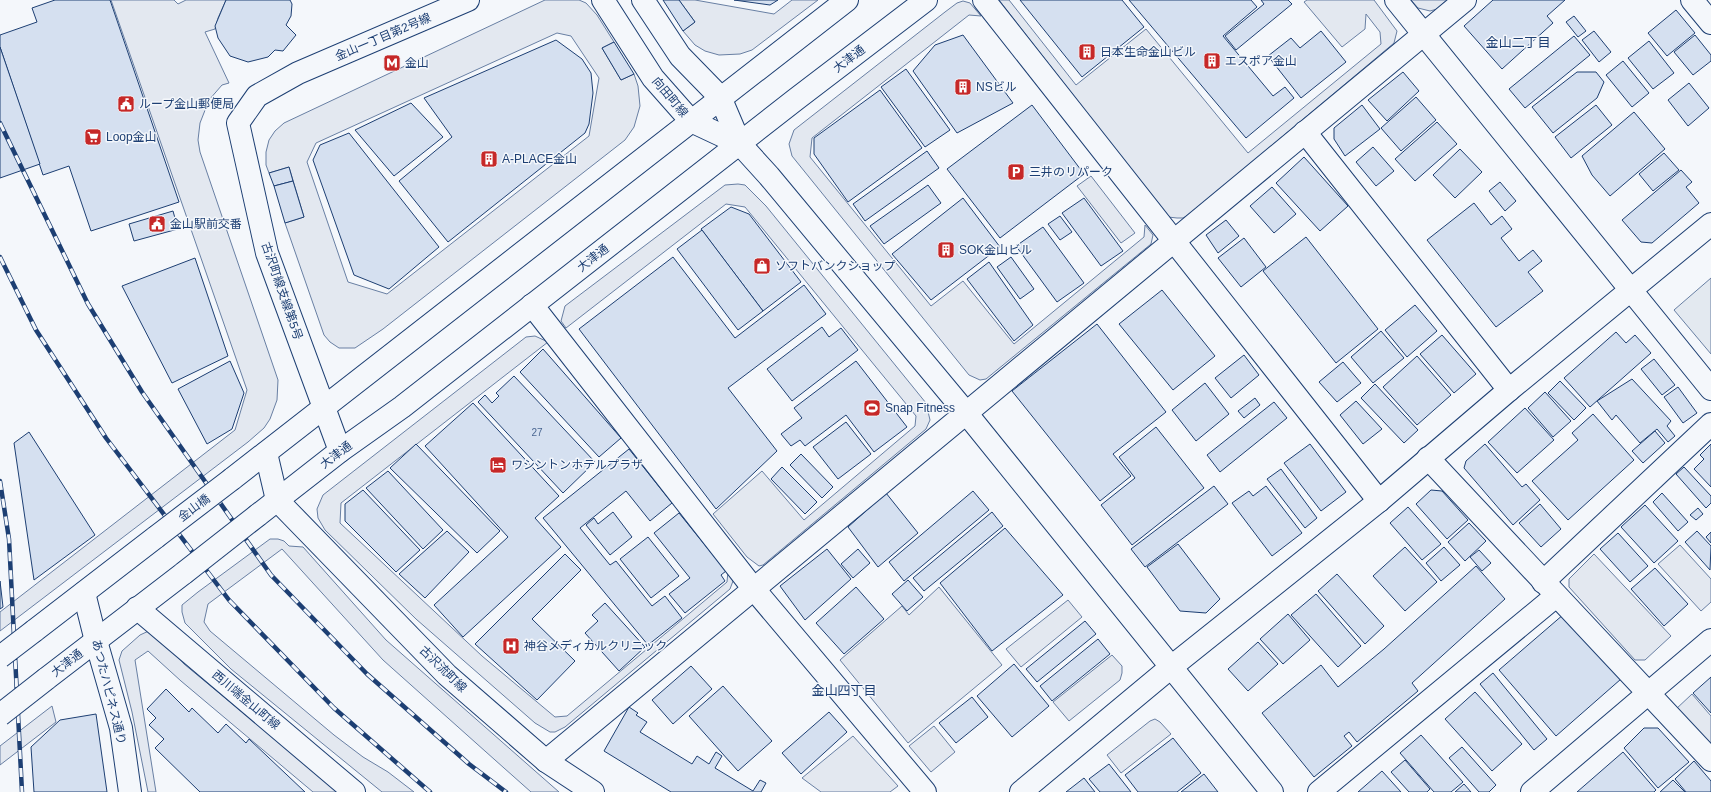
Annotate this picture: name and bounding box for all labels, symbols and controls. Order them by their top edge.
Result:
street label: 金山一丁目第2号線 [333,10,433,64]
district label: 金山二丁目 [1485,35,1551,50]
building icon: 日本生命金山ビル [1077,42,1097,62]
street label: 大津通 [830,43,868,75]
place label: 日本生命金山ビル [1100,45,1196,59]
building icon: エスポア金山 [1202,51,1222,71]
metro station icon: 金山 [382,53,402,73]
place label: エスポア金山 [1225,54,1297,68]
place label: 金山 [405,56,429,70]
street label: 向田町線 [649,74,691,120]
building icon: NSビル [953,77,973,97]
place label: NSビル [976,80,1017,94]
public building icon: ループ金山郵便局 [116,94,136,114]
place label: ループ金山郵便局 [139,97,234,111]
supermarket icon: Loop金山 [83,127,103,147]
place label: Loop金山 [106,130,157,144]
building icon: A-PLACE金山 [479,149,499,169]
place label: A-PLACE金山 [502,152,577,166]
parking icon: 三井のリパーク [1006,162,1026,182]
place label: 三井のリパーク [1029,165,1113,179]
public building icon: 金山駅前交番 [147,214,167,234]
place label: 金山駅前交番 [170,217,242,231]
street label: 古沢町線支線第5号 [259,240,305,342]
building icon: SOK金山ビル [936,240,956,260]
street label: 大津通 [575,241,611,275]
place label: SOK金山ビル [959,243,1032,257]
shop icon: ソフトバンクショップ [752,256,772,276]
place label: ソフトバンクショップ [775,259,896,273]
sports icon: Snap Fitness [862,398,882,418]
place label: Snap Fitness [885,401,955,415]
house number: 27 [531,427,543,438]
street label: 大津通 [317,439,355,471]
hotel icon: ワシントンホテルプラザ [488,455,508,475]
place label: ワシントンホテルプラザ [511,458,643,472]
street label: 金山橋 [175,492,213,524]
hospital icon: 神谷メディカルクリニック [501,636,521,656]
street label: あつたハピネス通り [89,638,129,746]
place label: 神谷メディカルクリニック [524,639,667,653]
street label: 古沢流町線 [417,643,469,695]
street label: 大津通 [49,646,85,680]
street label: 西川端金山町線 [209,668,283,732]
district label: 金山四丁目 [811,683,877,698]

